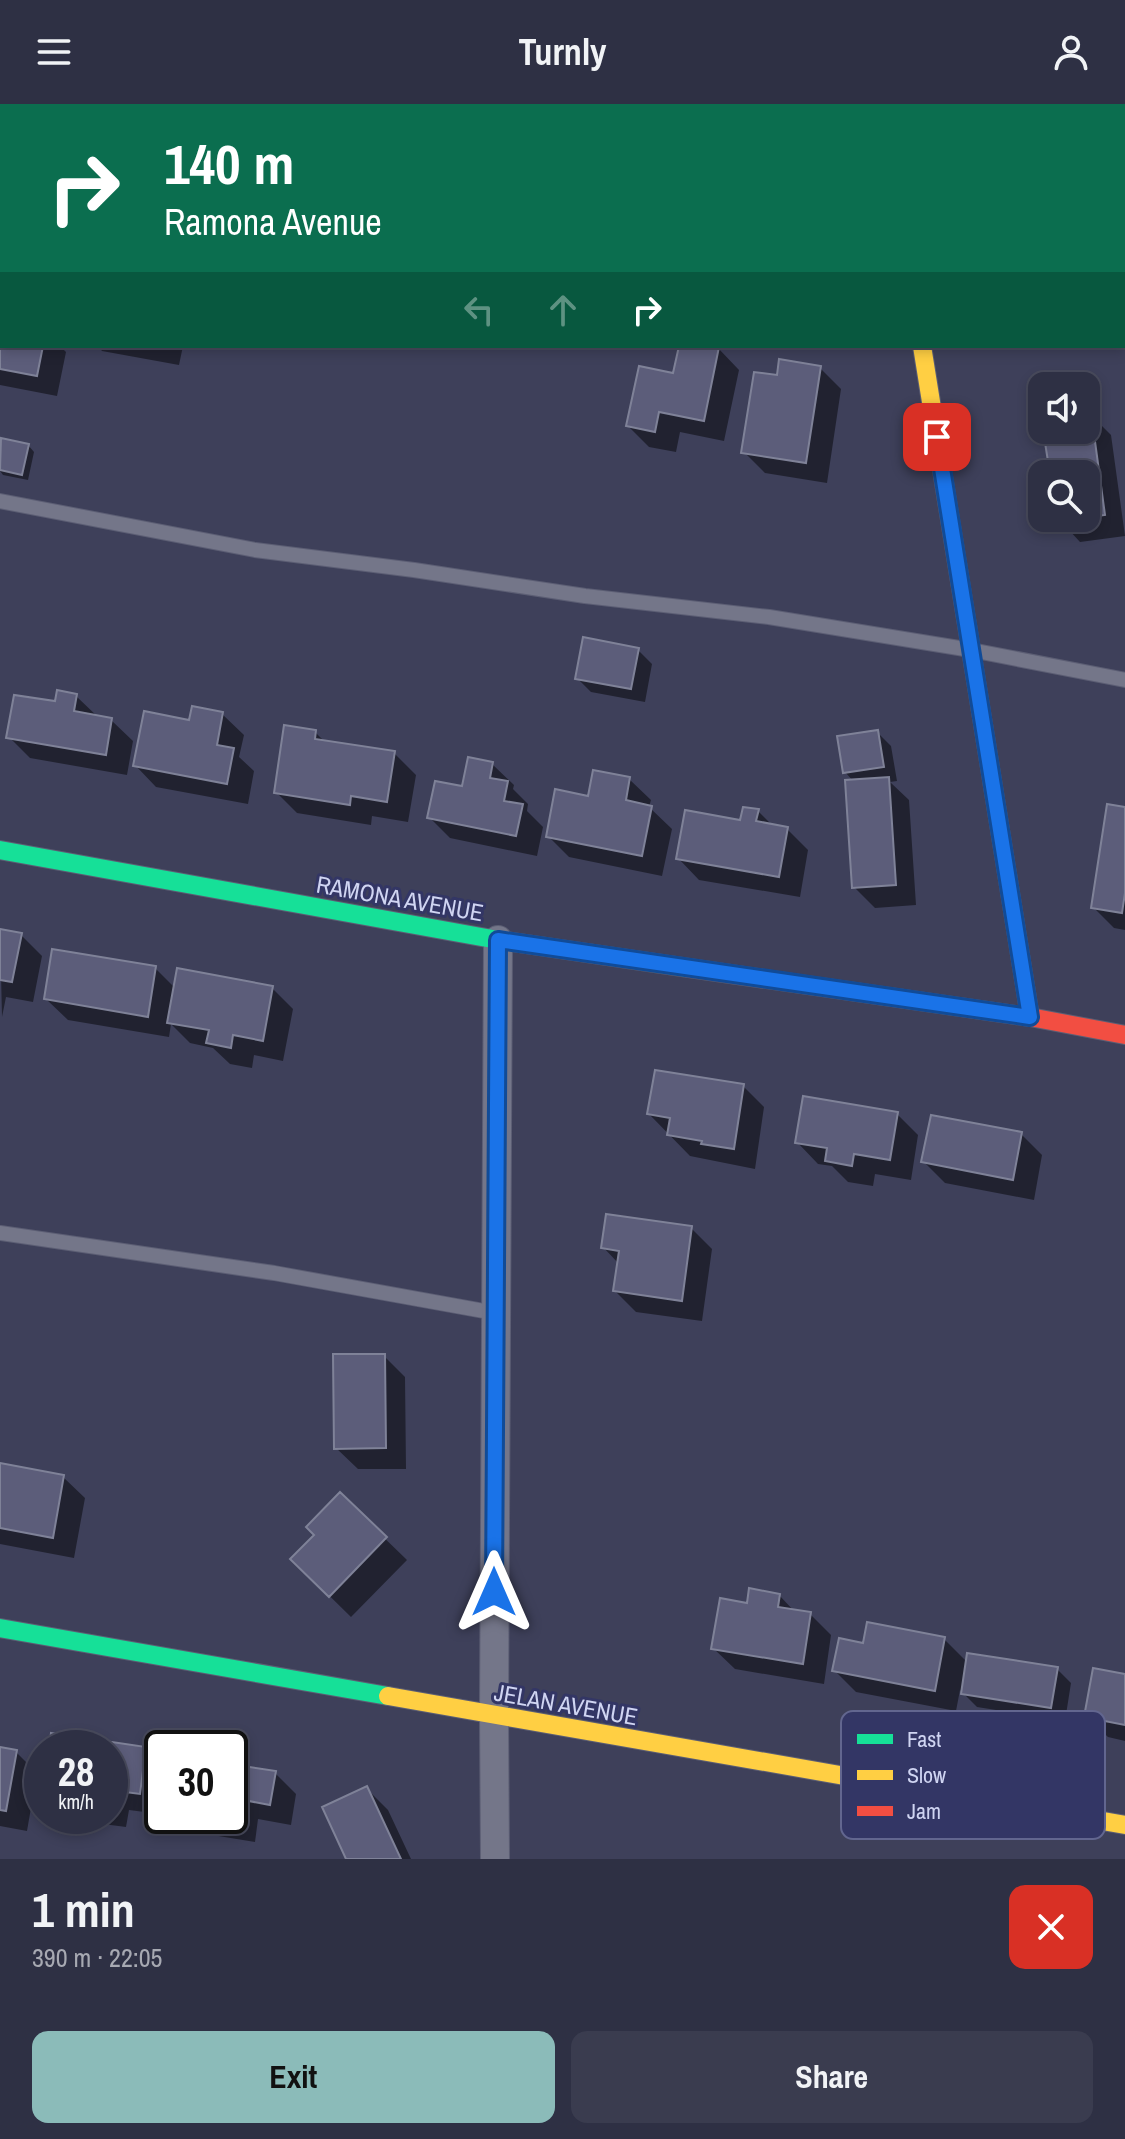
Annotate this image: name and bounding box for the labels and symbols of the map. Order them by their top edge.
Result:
pin [903,403,971,471]
street label: RAMONA AVENUE [314,868,486,928]
position arrow [452,1550,536,1634]
street label: JELAN AVENUE [492,1676,640,1732]
legend [841,1711,1105,1839]
text: Fast [907,1724,941,1754]
speed limit sign: 30 [144,1730,248,1834]
text: Slow [907,1760,946,1790]
text: Jam [907,1796,941,1826]

